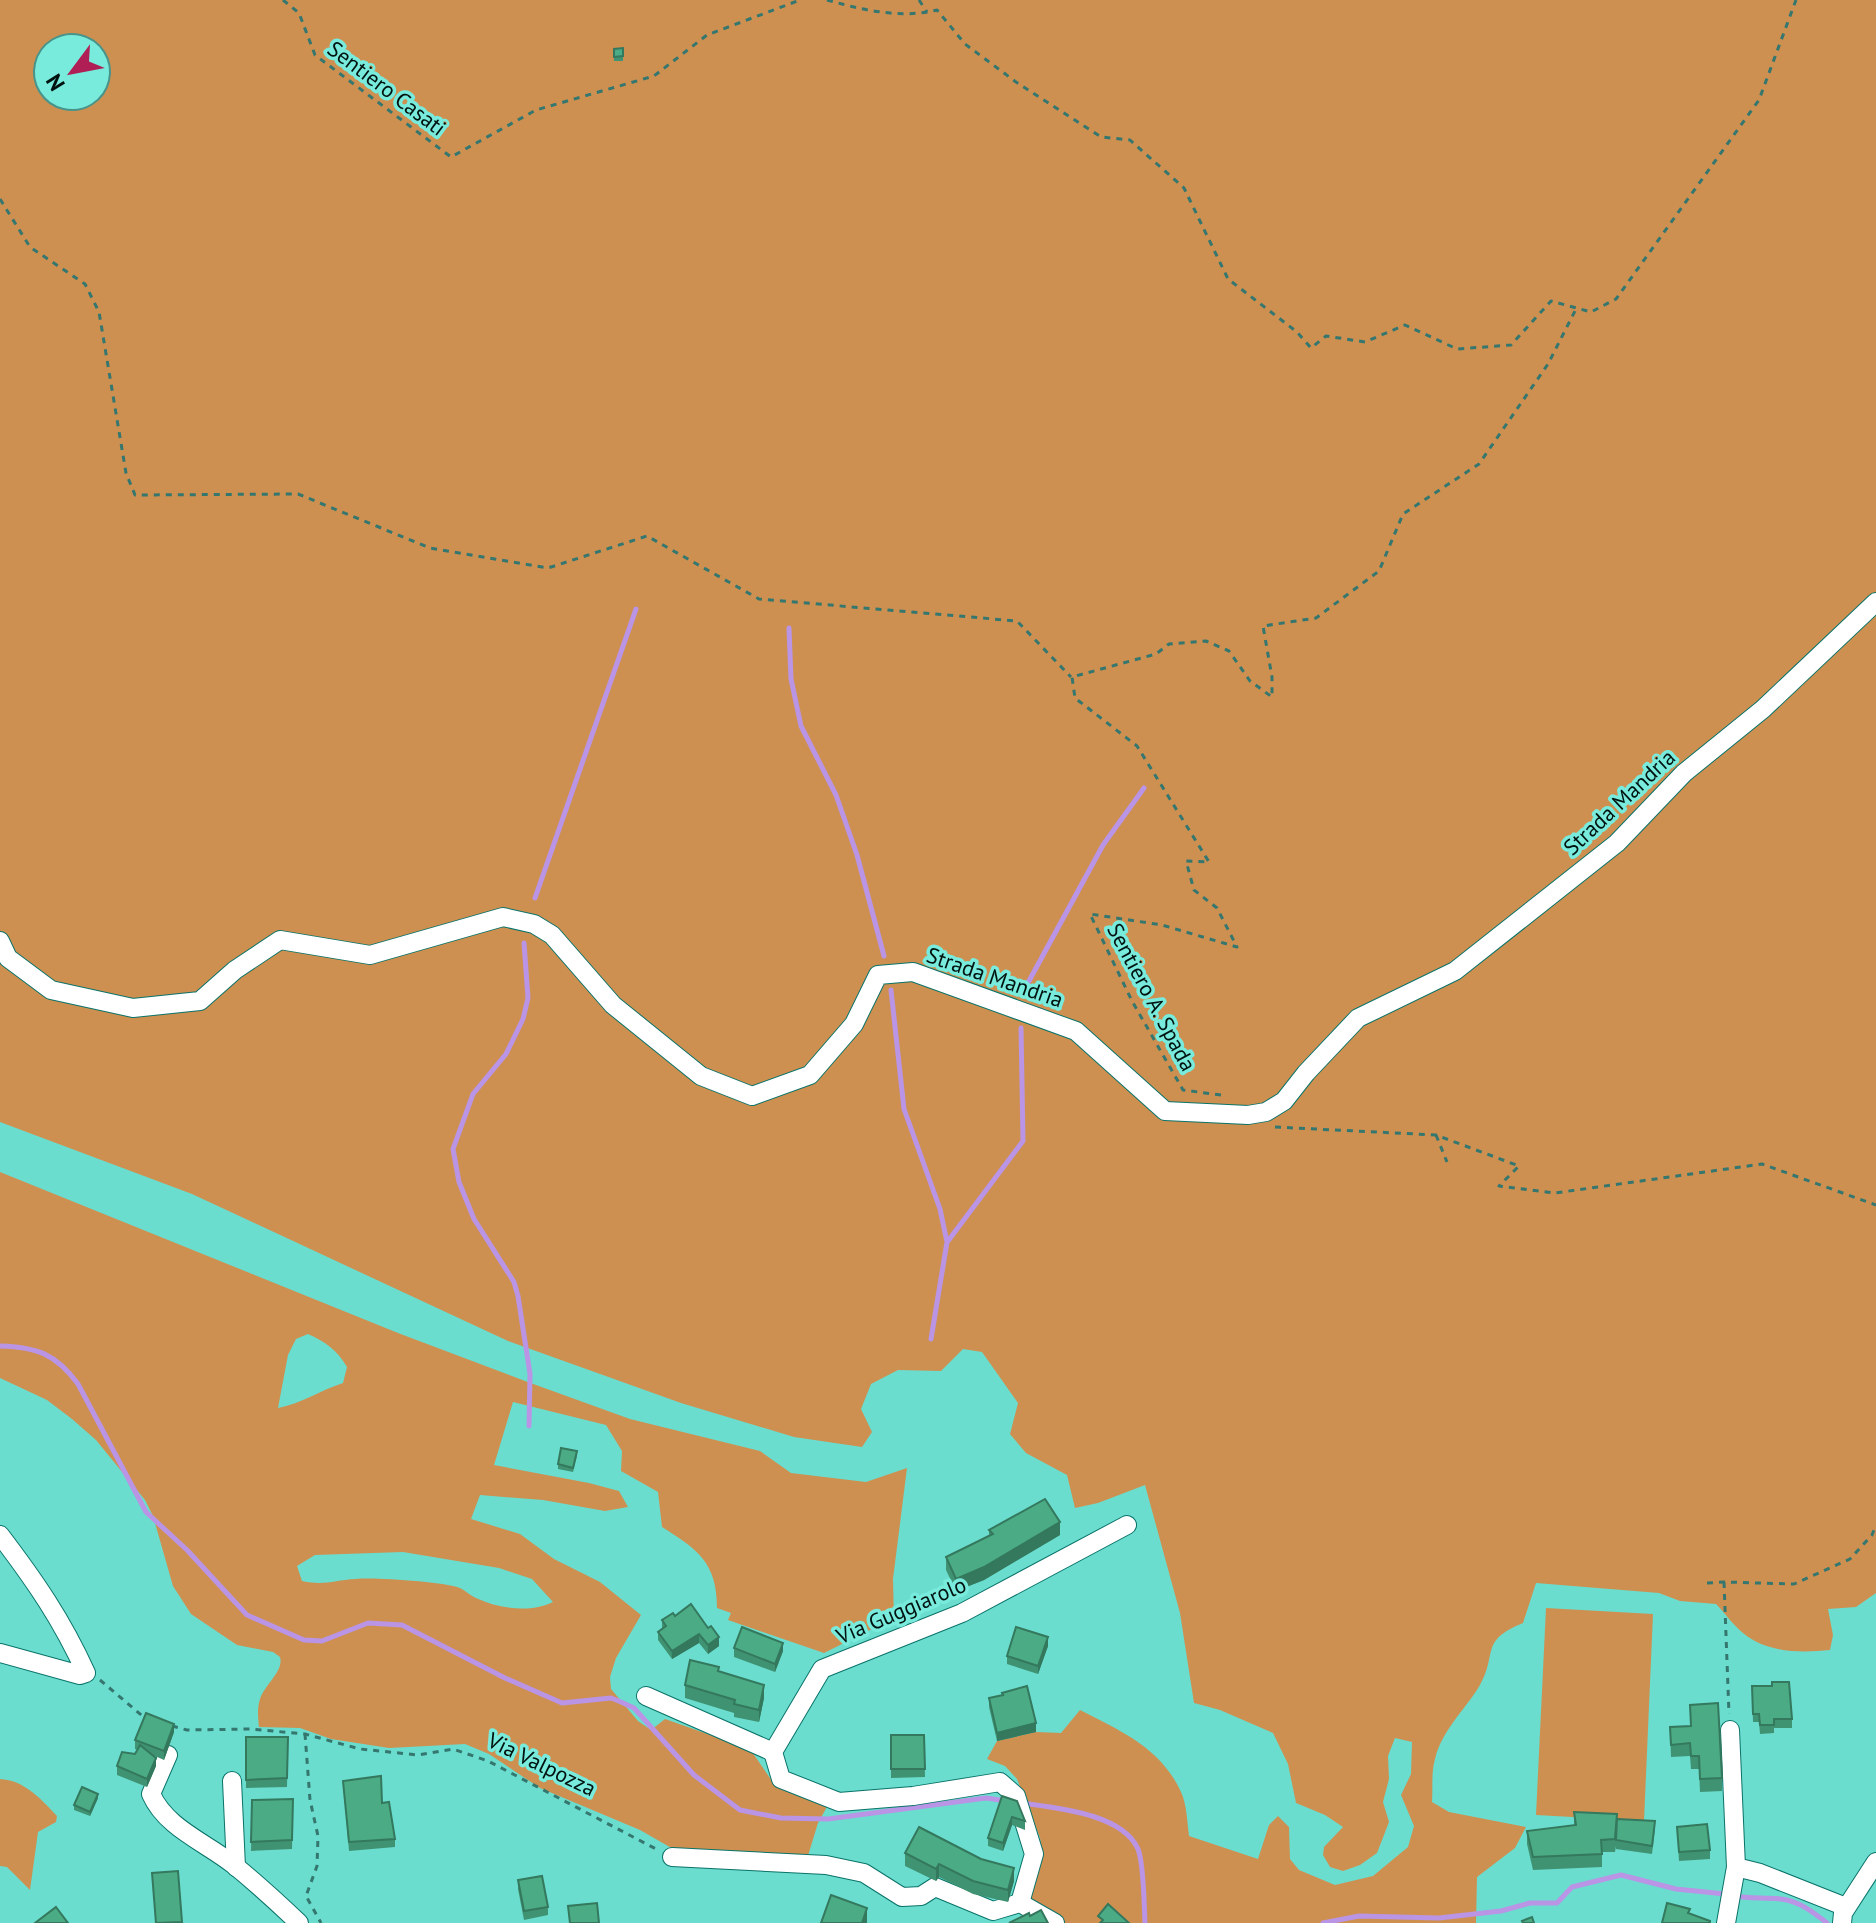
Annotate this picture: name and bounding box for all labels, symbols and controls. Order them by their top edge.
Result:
north arrow [32,32,112,112]
street label: Sentiero Casati [322,34,452,142]
text: N [39,69,71,96]
street label: Strada Mandria [1557,743,1681,861]
street label: Sentiero A. Spada [1101,918,1203,1076]
street label: Strada Mandria [923,941,1067,1013]
street label: Via Guggiarolo [831,1570,970,1650]
street label: Via Valpozza [482,1725,601,1802]

